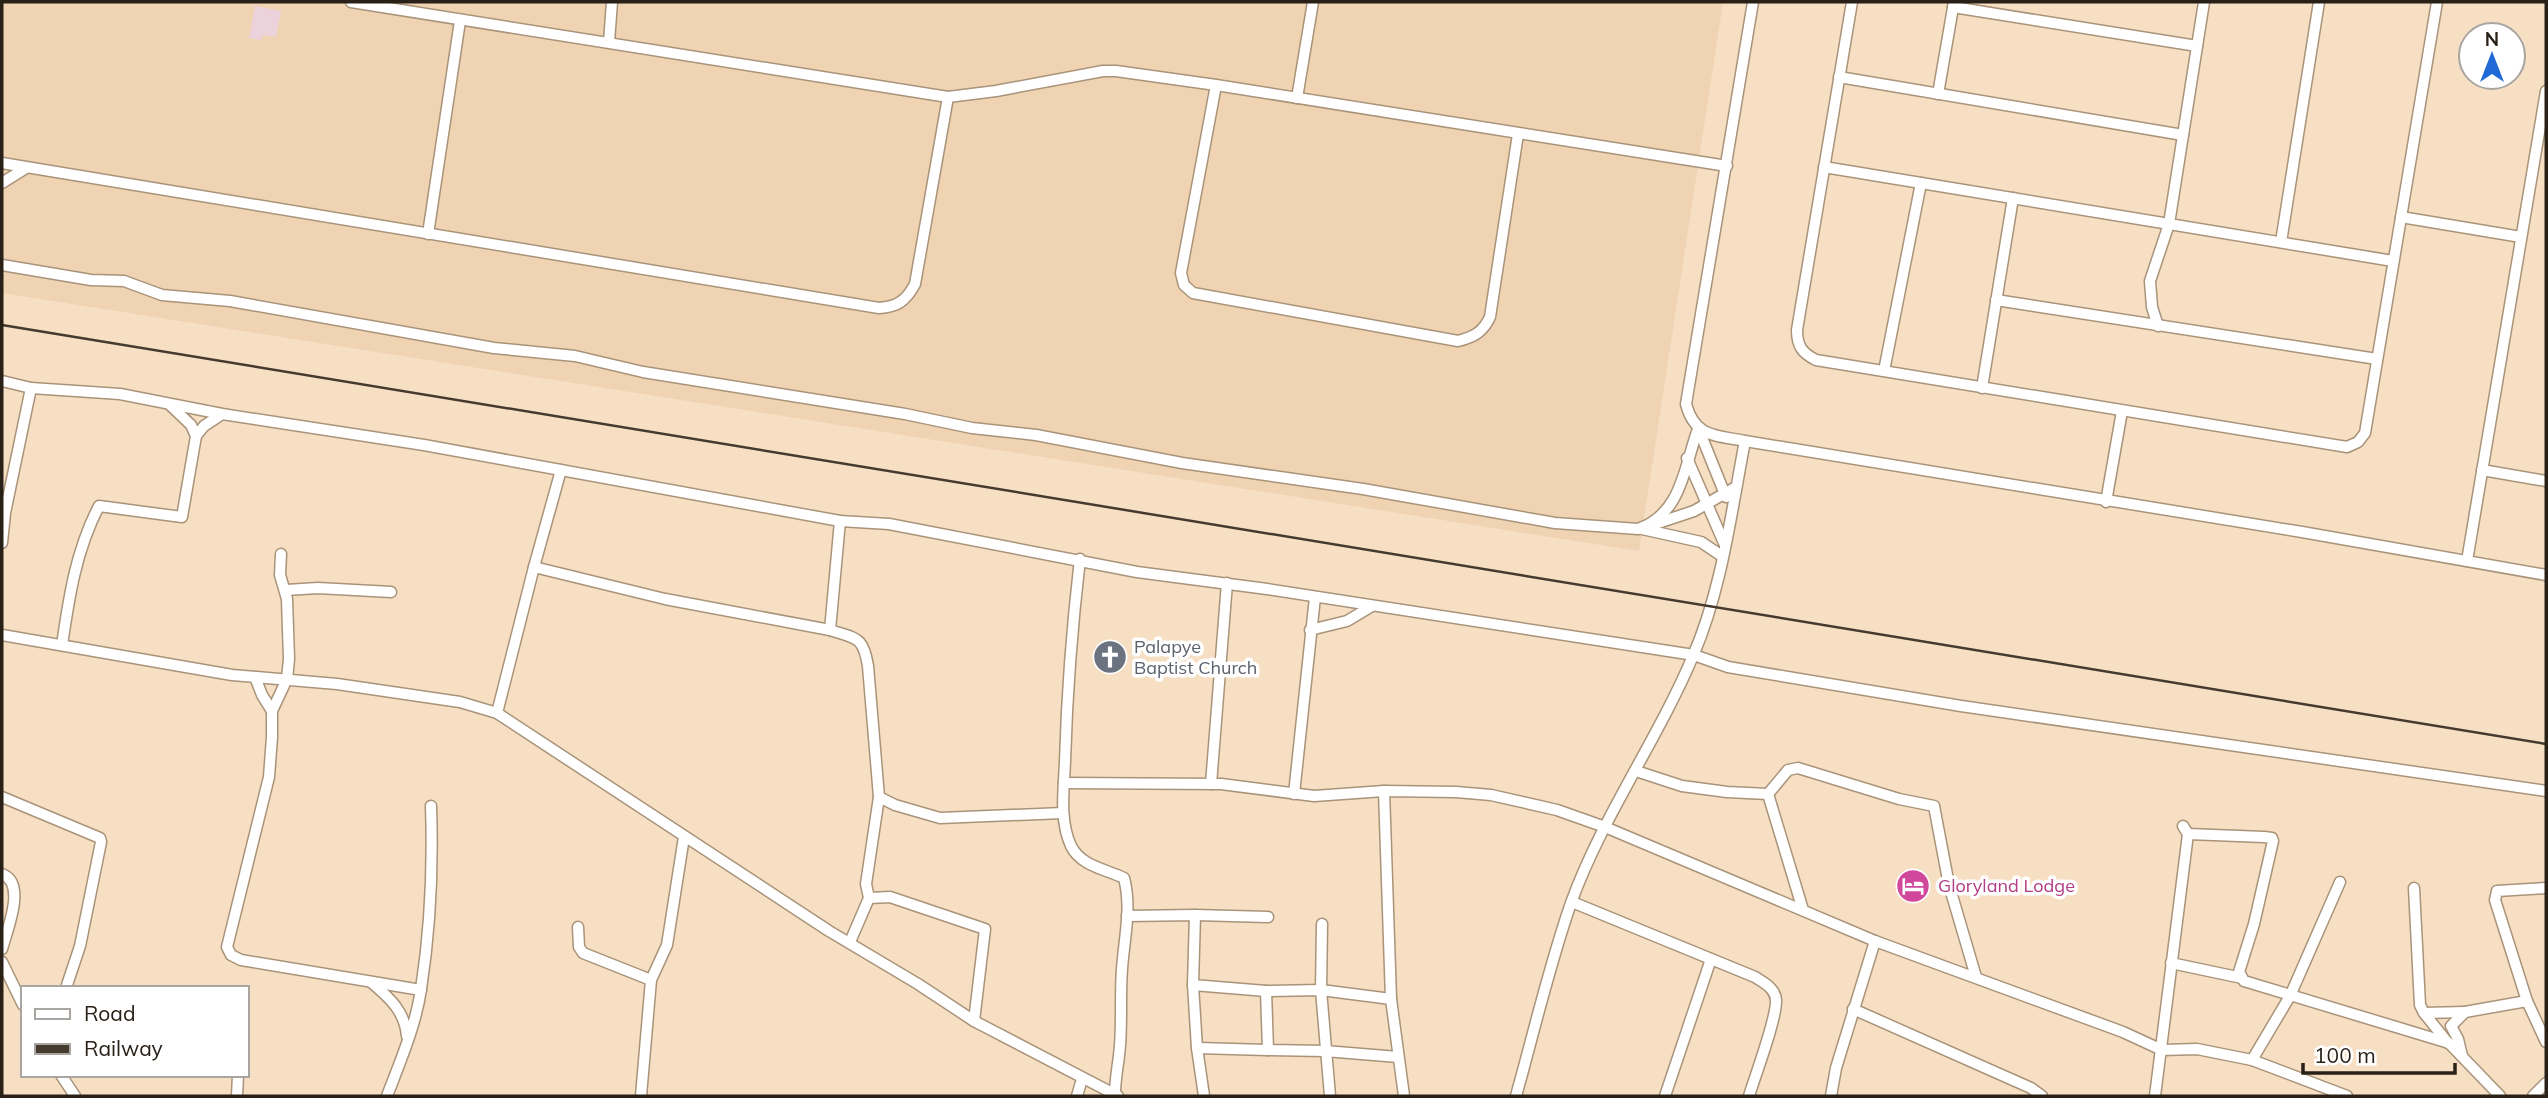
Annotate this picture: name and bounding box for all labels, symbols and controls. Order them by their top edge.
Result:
north arrow [2457,21,2527,91]
text: N [2485,27,2499,51]
place label: Palapye Baptist Church [1134,635,1257,679]
church icon: Palapye Baptist Church [1091,638,1129,676]
hotel icon: Gloryland Lodge [1894,867,1932,905]
place label: Gloryland Lodge [1938,874,2075,897]
legend [21,986,248,1077]
text: Road [84,1000,135,1026]
scale bar [2303,1032,2455,1076]
text: Railway [84,1035,163,1061]
text: 100 m [2314,1042,2376,1068]

